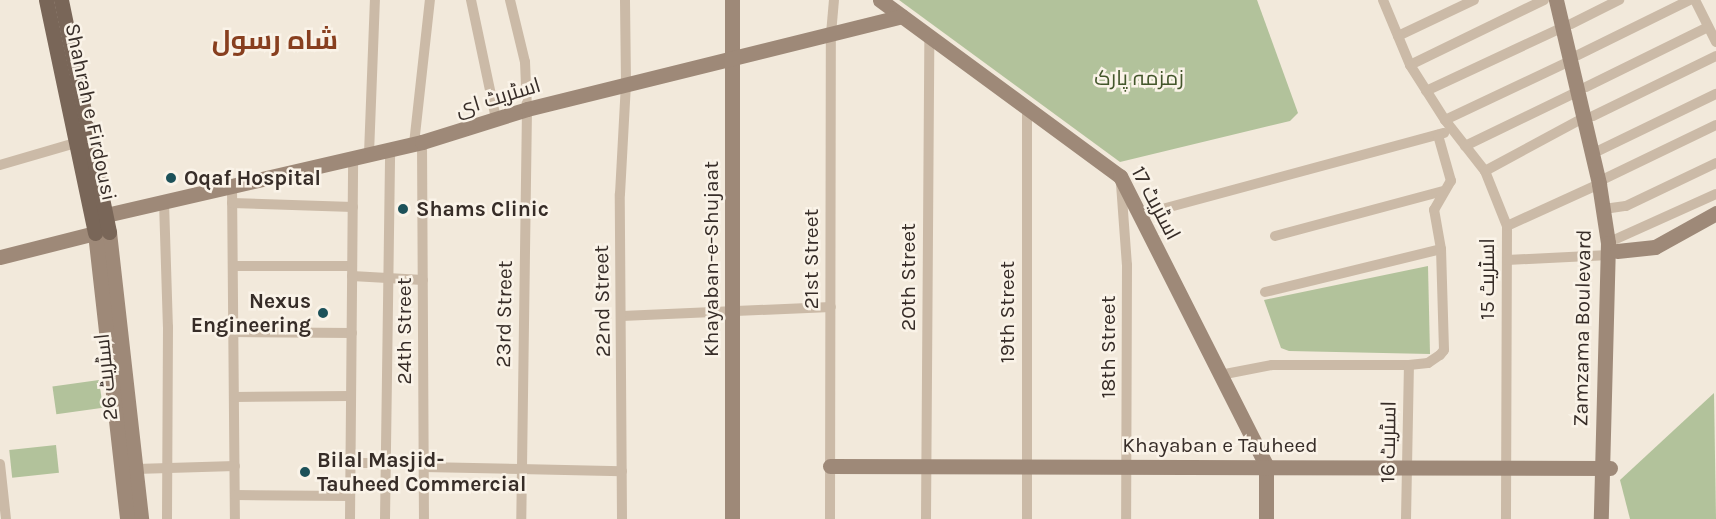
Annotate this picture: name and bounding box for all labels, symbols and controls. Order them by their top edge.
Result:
street label: Shahrah e Firdousi [60,21,122,203]
district label: شاہ رسول [212,25,338,57]
park label: زمزمہ پارک [1094,65,1184,91]
street label: اسٹریٹ ای [452,72,544,122]
street label: Khayaban-e-Shujaat [698,161,724,357]
street label: اسٹریٹ 17 [1126,162,1186,244]
place label: Oqaf Hospital [184,165,321,191]
marker: Oqaf Hospital [162,169,180,187]
place label: Shams Clinic [416,196,549,222]
marker: Shams Clinic [394,200,412,218]
street label: 21st Street [798,209,824,309]
street label: 20th Street [895,223,921,331]
street label: Zamzama Boulevard [1568,229,1596,427]
street label: اسٹریٹ 15 [1474,238,1500,320]
street label: 22nd Street [588,245,616,357]
street label: 23rd Street [490,260,518,368]
street label: 19th Street [994,261,1020,363]
street label: 24th Street [391,277,417,385]
place label: Nexus Engineering [191,288,311,338]
street label: 18th Street [1095,295,1121,399]
marker: Nexus Engineering [316,306,330,320]
street label: اسٹریٹ 26 [89,332,123,422]
street label: اسٹریٹ 16 [1375,401,1401,483]
street label: Khayaban e Tauheed [1122,432,1318,458]
place label: Bilal Masjid- Tauheed Commercial [317,447,526,497]
marker: Bilal Masjid- Tauheed Commercial [298,465,312,479]

